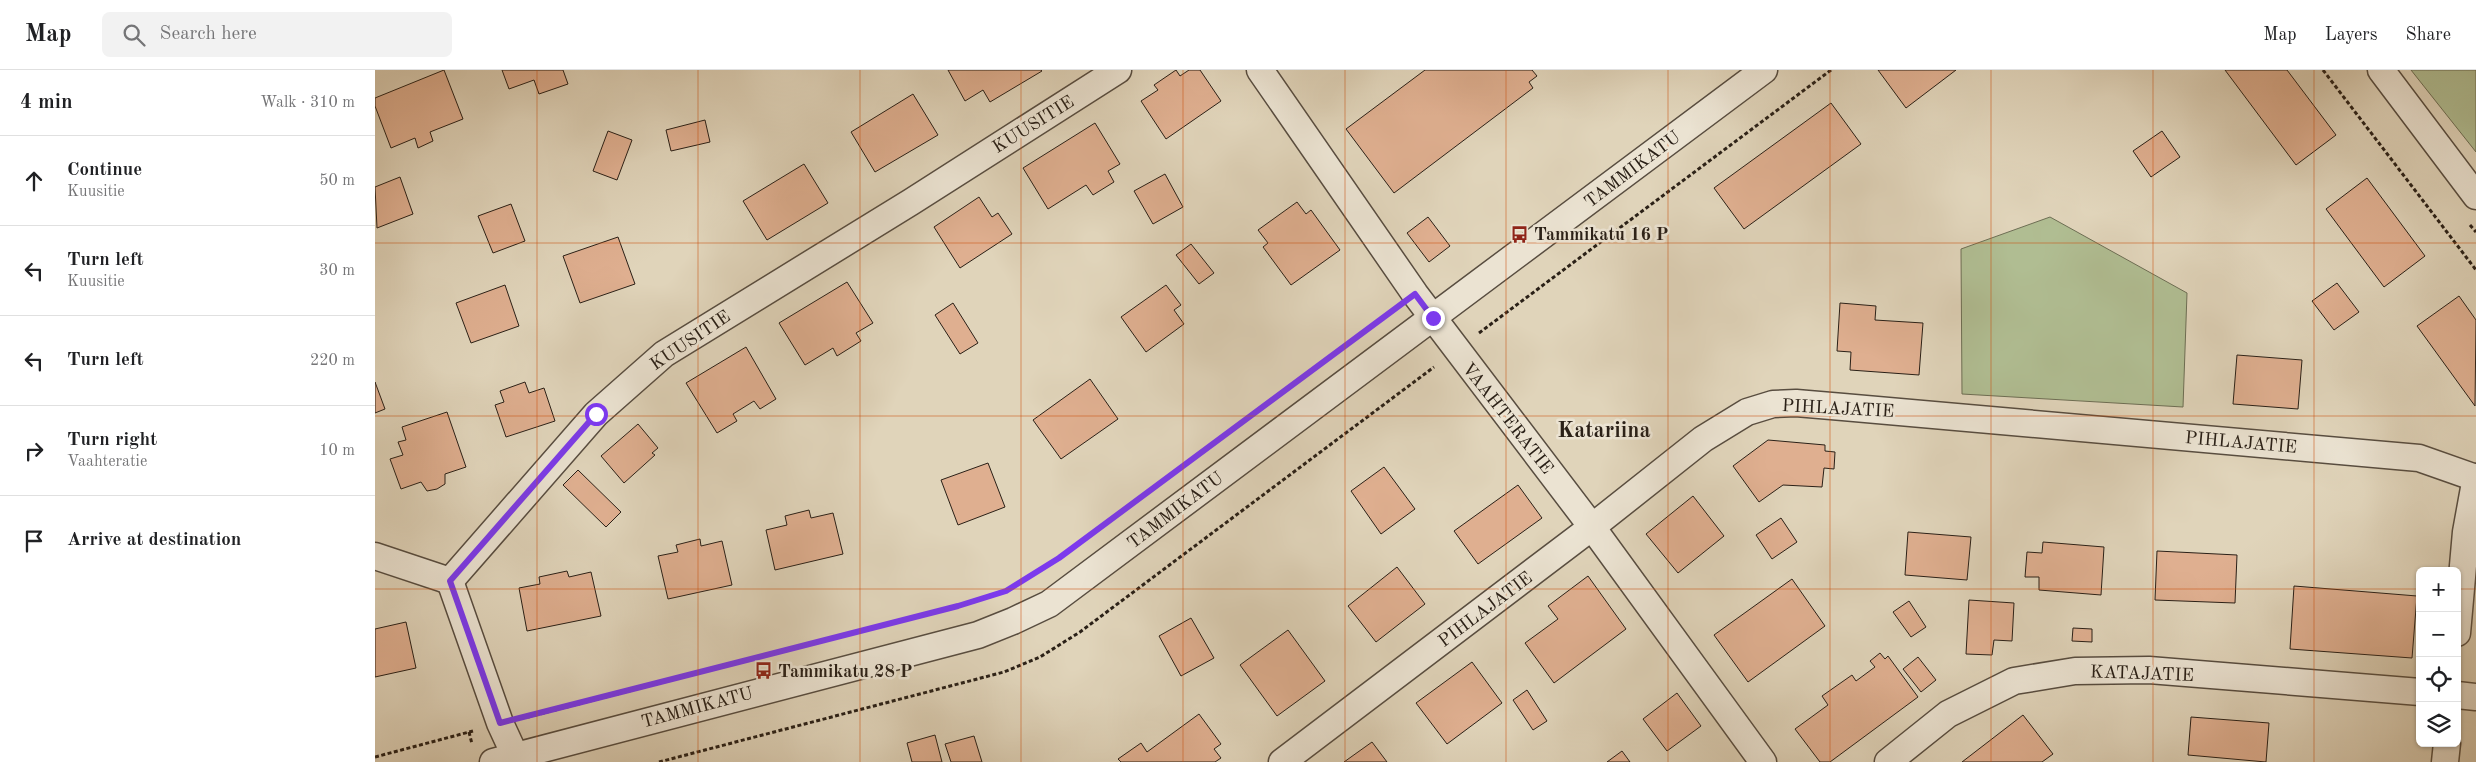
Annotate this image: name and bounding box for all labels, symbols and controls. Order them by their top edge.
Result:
search box [102,12,452,57]
icon: search [120,21,148,49]
text: Map [25,23,72,47]
text: Search here [160,25,257,44]
text: Map [2263,26,2297,44]
text: Layers [2325,26,2377,44]
text: Share [2405,26,2451,44]
text: 4 min [20,92,73,113]
street label: KUUSITIE [990,93,1077,157]
text: Walk · 310 m [260,95,355,111]
street label: TAMMIKATU [1581,128,1684,212]
text: Continue [67,161,142,180]
icon: ahead [20,167,48,195]
text: 50 m [319,173,355,189]
text: Kuusitie [67,184,125,200]
bus stop icon: Tammikatu 16 P [1510,224,1530,244]
place label: Tammikatu 16 P [1534,226,1669,244]
text: Turn left [67,251,144,270]
icon: left [20,257,48,285]
text: 30 m [319,263,355,279]
text: Kuusitie [67,274,125,290]
route end [1422,307,1445,330]
street label: KUUSITIE [647,308,734,374]
icon: left [20,347,48,375]
text: Turn left [67,351,144,370]
text: 220 m [310,353,355,369]
street label: VAAHTERATIE [1458,360,1556,478]
street label: PIHLAJATIE [1781,397,1895,421]
route start [585,403,608,426]
district label: Katariina [1557,420,1651,442]
street label: PIHLAJATIE [2184,429,2298,457]
text: Turn right [67,431,157,450]
icon: right [20,437,48,465]
text: 10 m [319,443,355,459]
text: Vaahteratie [67,454,147,470]
street label: TAMMIKATU [1124,469,1227,553]
icon: arrive [20,527,48,555]
text: Arrive at destination [67,531,241,550]
map controls [2416,567,2461,747]
button: + [2416,567,2461,612]
street label: PIHLAJATIE [1435,569,1536,651]
button: − [2416,612,2461,657]
button: locate [2416,657,2461,702]
bus stop icon: Tammikatu 28 P [754,661,774,681]
place label: Tammikatu 28 P [778,663,913,681]
street label: KATAJATIE [2090,663,2194,685]
street label: TAMMIKATU [639,684,755,732]
button: layers [2416,702,2461,747]

